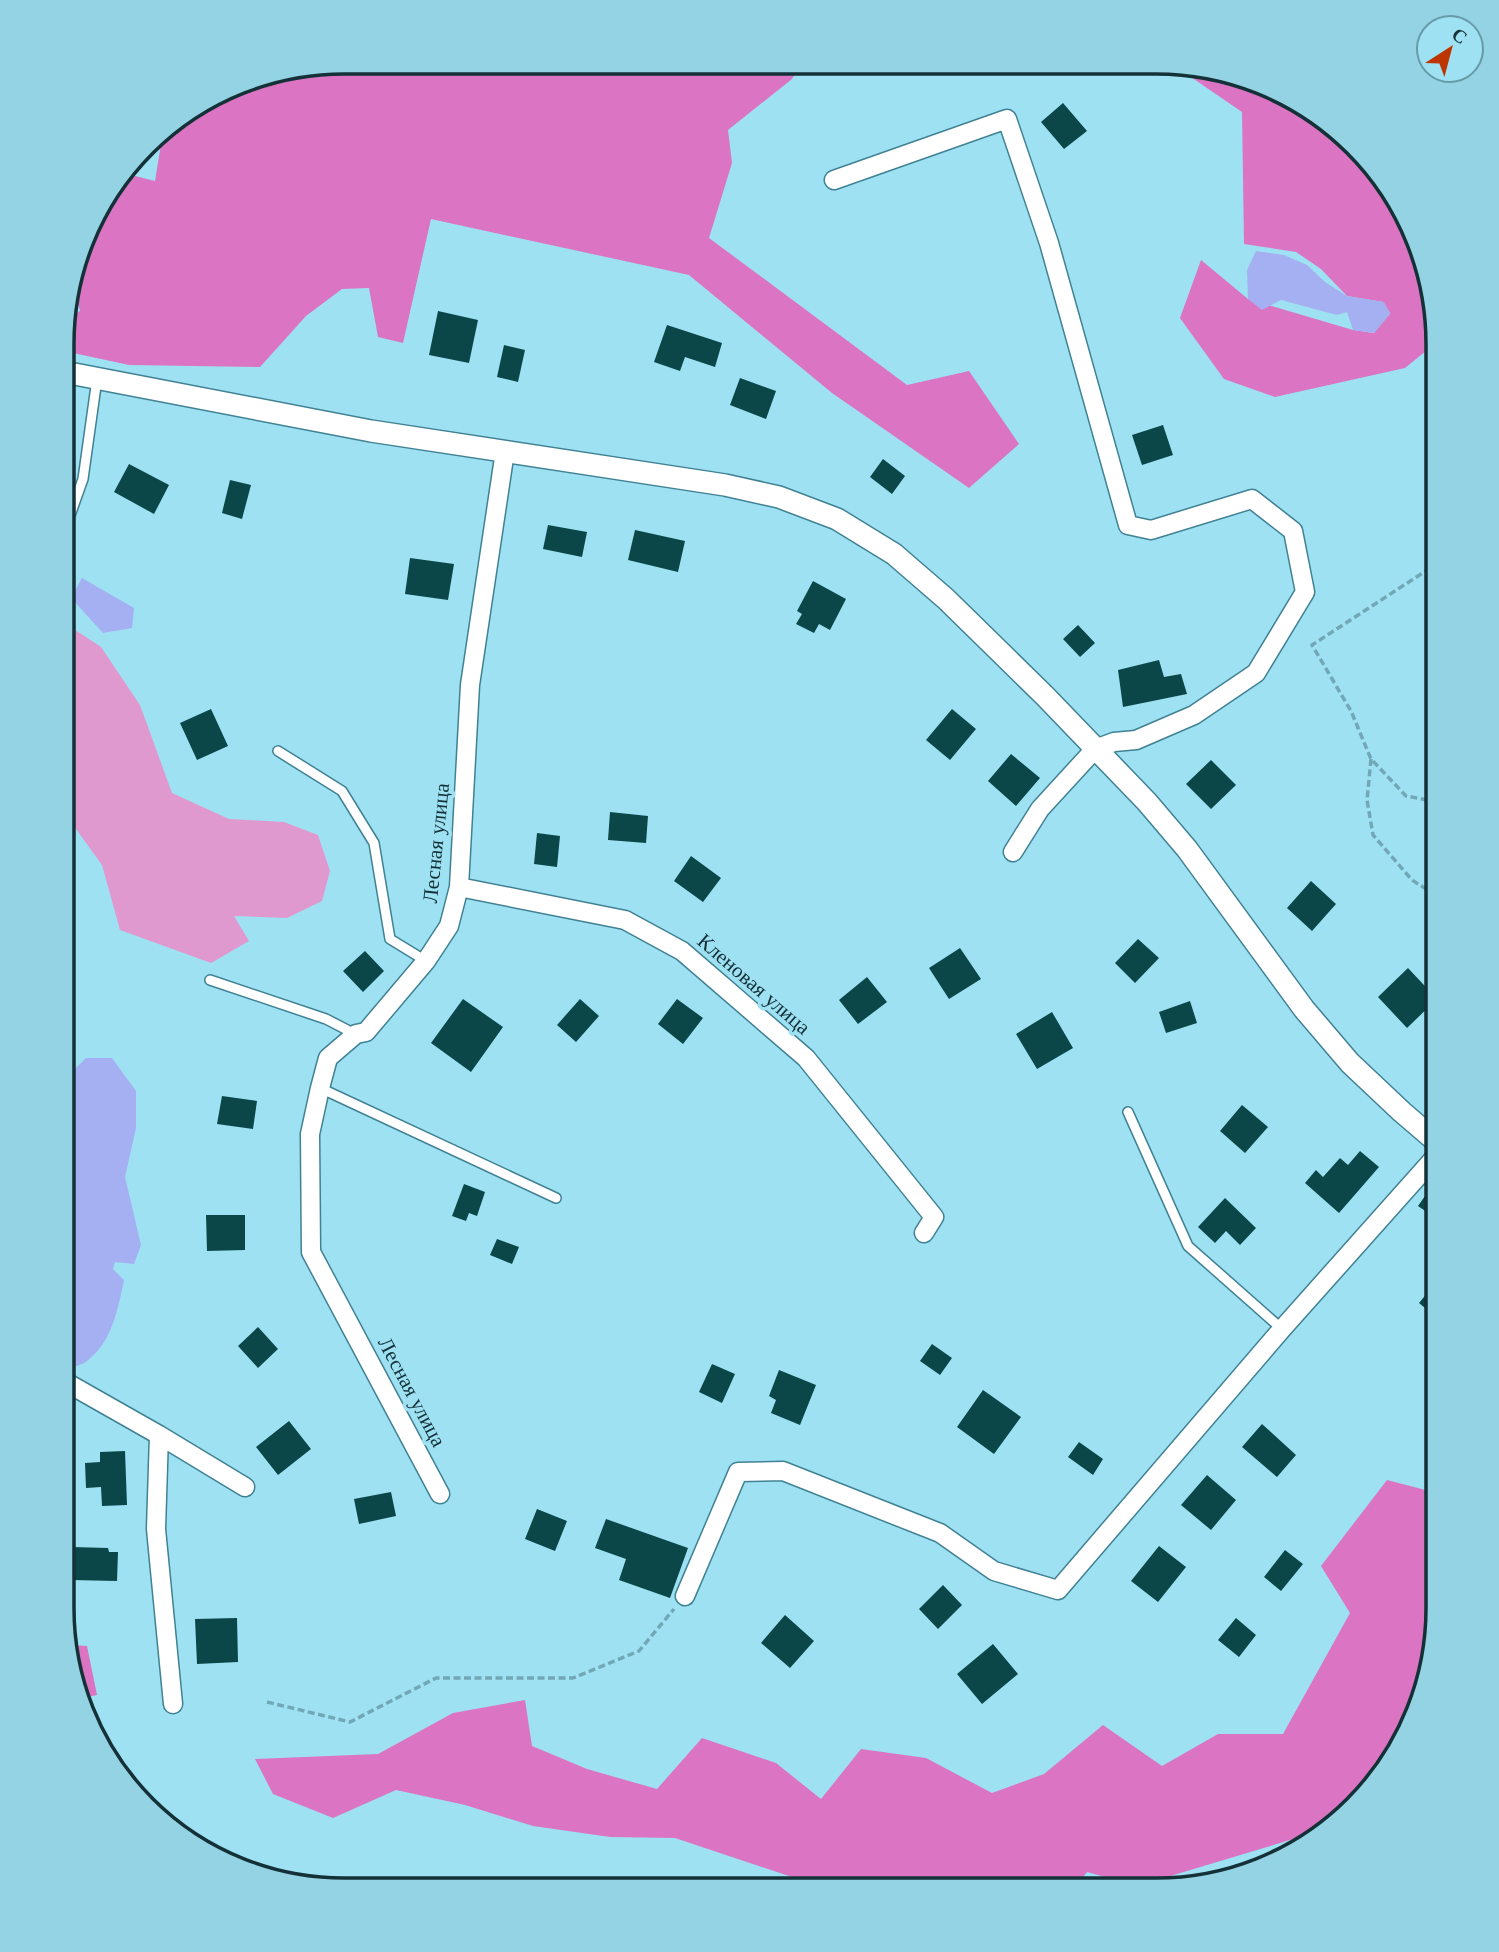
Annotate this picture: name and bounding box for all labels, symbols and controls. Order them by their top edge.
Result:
north arrow [1415,14,1485,84]
text: С [1448,23,1471,48]
street label: Лесная улица [418,781,454,904]
street label: Кленовая улица [693,929,816,1040]
street label: Лесная улица [373,1333,451,1451]

